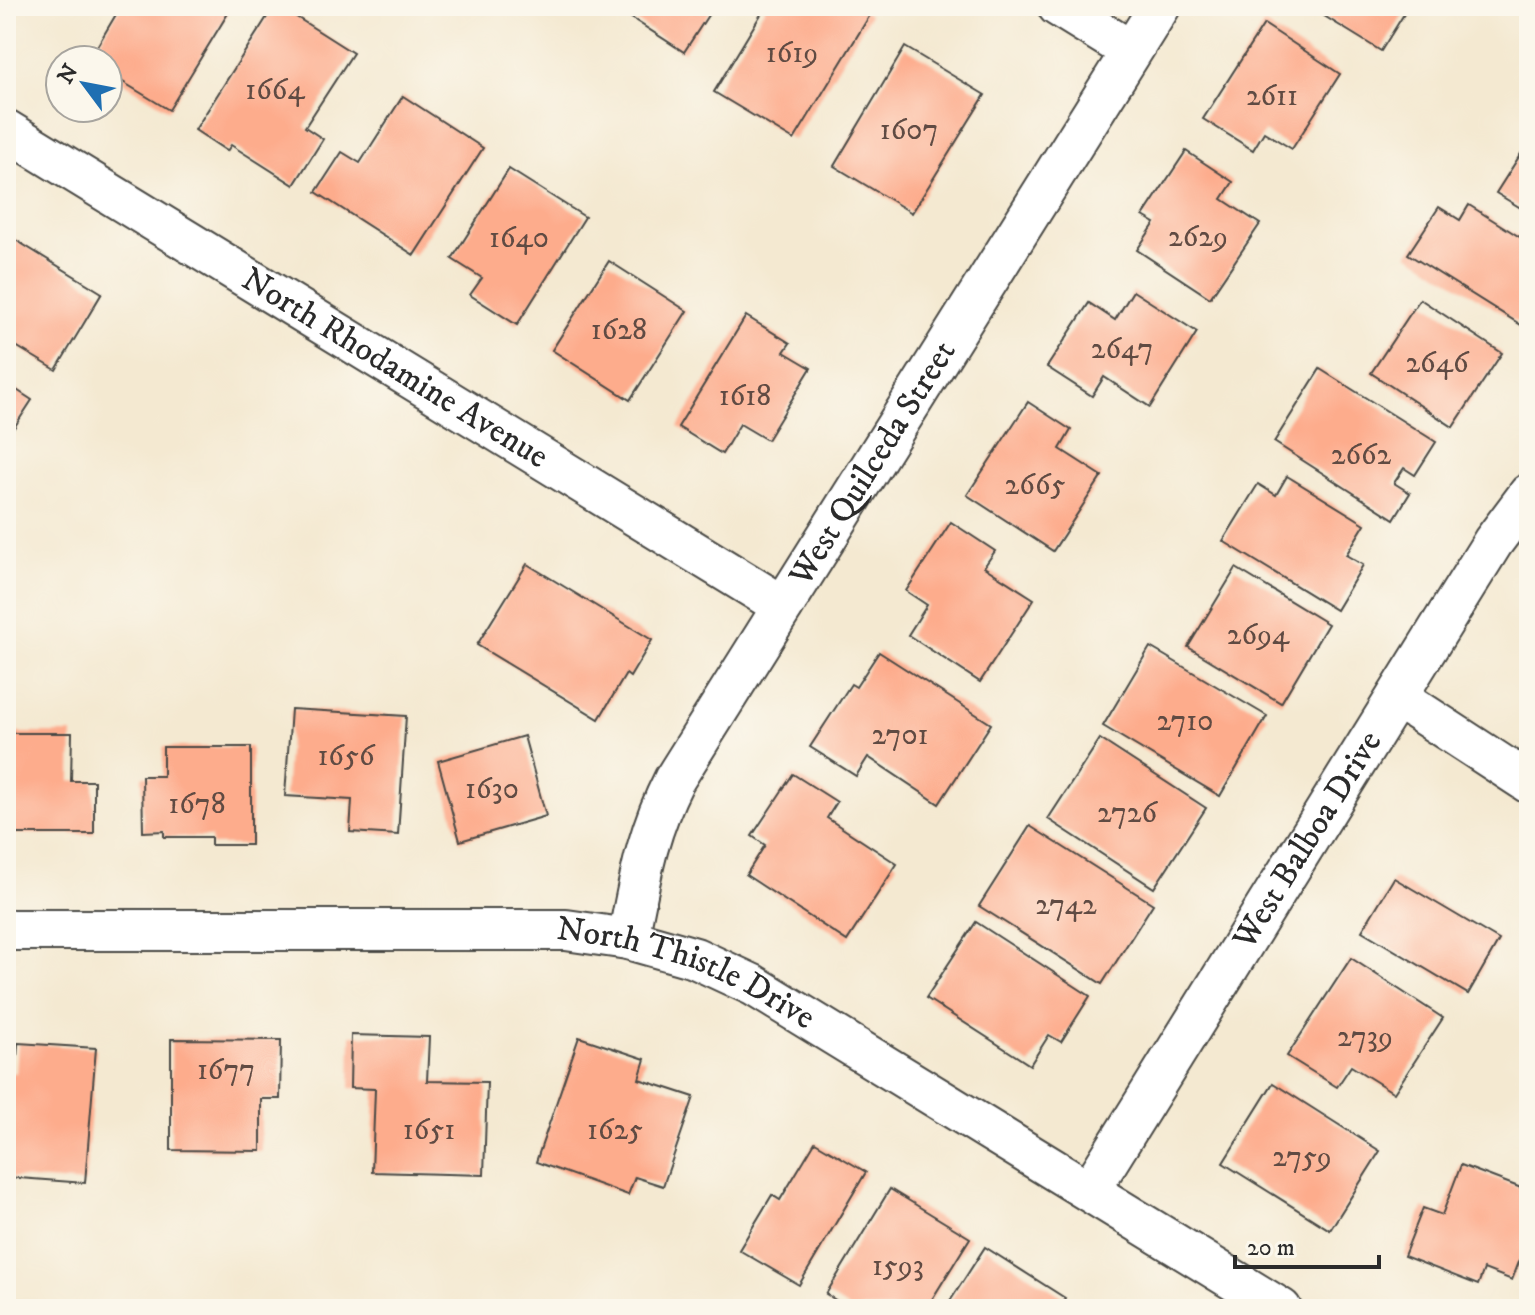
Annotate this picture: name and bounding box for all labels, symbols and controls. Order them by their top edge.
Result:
house number: 1619 [766,35,818,72]
north arrow [44,44,124,124]
text: N [52,59,85,89]
house number: 1664 [245,72,305,109]
house number: 2611 [1246,78,1298,115]
house number: 1607 [880,112,938,149]
house number: 2629 [1168,219,1228,256]
house number: 1640 [489,220,549,257]
street label: North Rhodamine Avenue [234,258,556,478]
house number: 1628 [591,312,647,349]
house number: 2647 [1091,331,1153,368]
street label: West Quilceda Street [780,333,965,595]
house number: 2646 [1405,345,1470,382]
house number: 1618 [719,378,771,415]
house number: 2662 [1331,437,1392,474]
house number: 2665 [1005,467,1066,504]
house number: 2694 [1227,617,1290,654]
house number: 2710 [1157,703,1213,740]
house number: 2701 [872,717,928,754]
street label: West Balboa Drive [1223,723,1391,958]
house number: 1656 [317,738,376,775]
house number: 1630 [465,771,519,808]
house number: 1678 [168,786,226,823]
house number: 2726 [1097,795,1158,832]
house number: 2742 [1035,887,1097,924]
street label: North Thistle Drive [554,908,823,1039]
house number: 2739 [1337,1019,1393,1056]
house number: 1677 [197,1052,255,1089]
house number: 1651 [403,1112,455,1149]
house number: 1625 [587,1112,643,1149]
house number: 2759 [1272,1139,1332,1176]
scale bar [1235,1219,1379,1269]
text: 20 m [1247,1233,1295,1263]
house number: 1593 [872,1248,924,1285]

